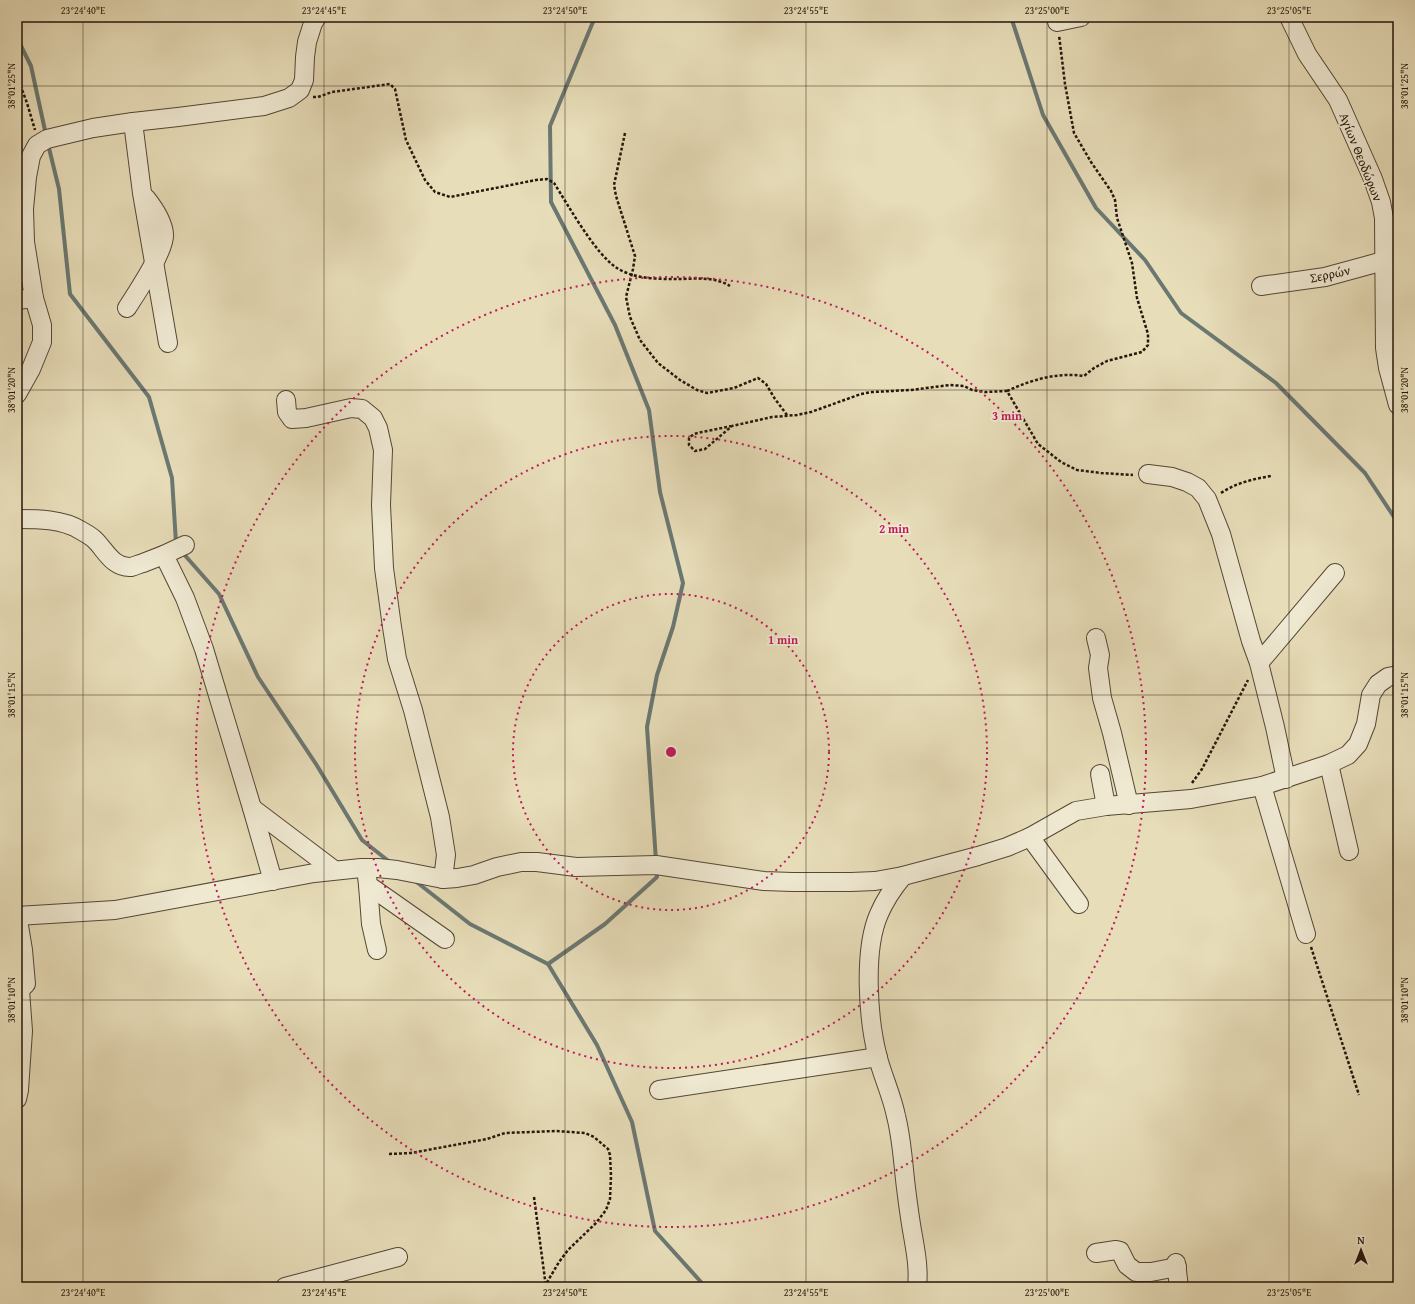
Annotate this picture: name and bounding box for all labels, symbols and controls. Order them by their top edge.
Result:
text: 23°24'40"E [61,3,105,18]
text: 23°24'45"E [302,3,346,18]
text: 23°24'50"E [543,3,587,18]
text: 23°24'55"E [784,3,828,18]
text: 23°25'00"E [1025,3,1069,18]
text: 23°25'05"E [1267,3,1311,18]
text: 38°01'25"N [4,63,19,109]
text: 38°01'25"N [1397,63,1412,109]
street label: Αγίων Θεοδώρων [1334,110,1388,205]
street label: Σερρών [1308,260,1352,288]
text: 38°01'20"N [4,367,19,413]
text: 38°01'20"N [1397,367,1412,413]
text: 3 min [992,407,1022,424]
text: 2 min [879,520,909,537]
text: 1 min [768,631,798,648]
text: 38°01'15"N [4,672,19,718]
text: 38°01'15"N [1397,672,1412,718]
centre of rings [664,745,678,759]
text: 38°01'10"N [4,977,19,1023]
text: 38°01'10"N [1397,977,1412,1023]
north arrow [1341,1230,1381,1270]
text: N [1357,1232,1365,1248]
text: 23°24'40"E [61,1285,105,1300]
text: 23°24'45"E [302,1285,346,1300]
text: 23°24'50"E [543,1285,587,1300]
text: 23°24'55"E [784,1285,828,1300]
text: 23°25'00"E [1025,1285,1069,1300]
text: 23°25'05"E [1267,1285,1311,1300]

